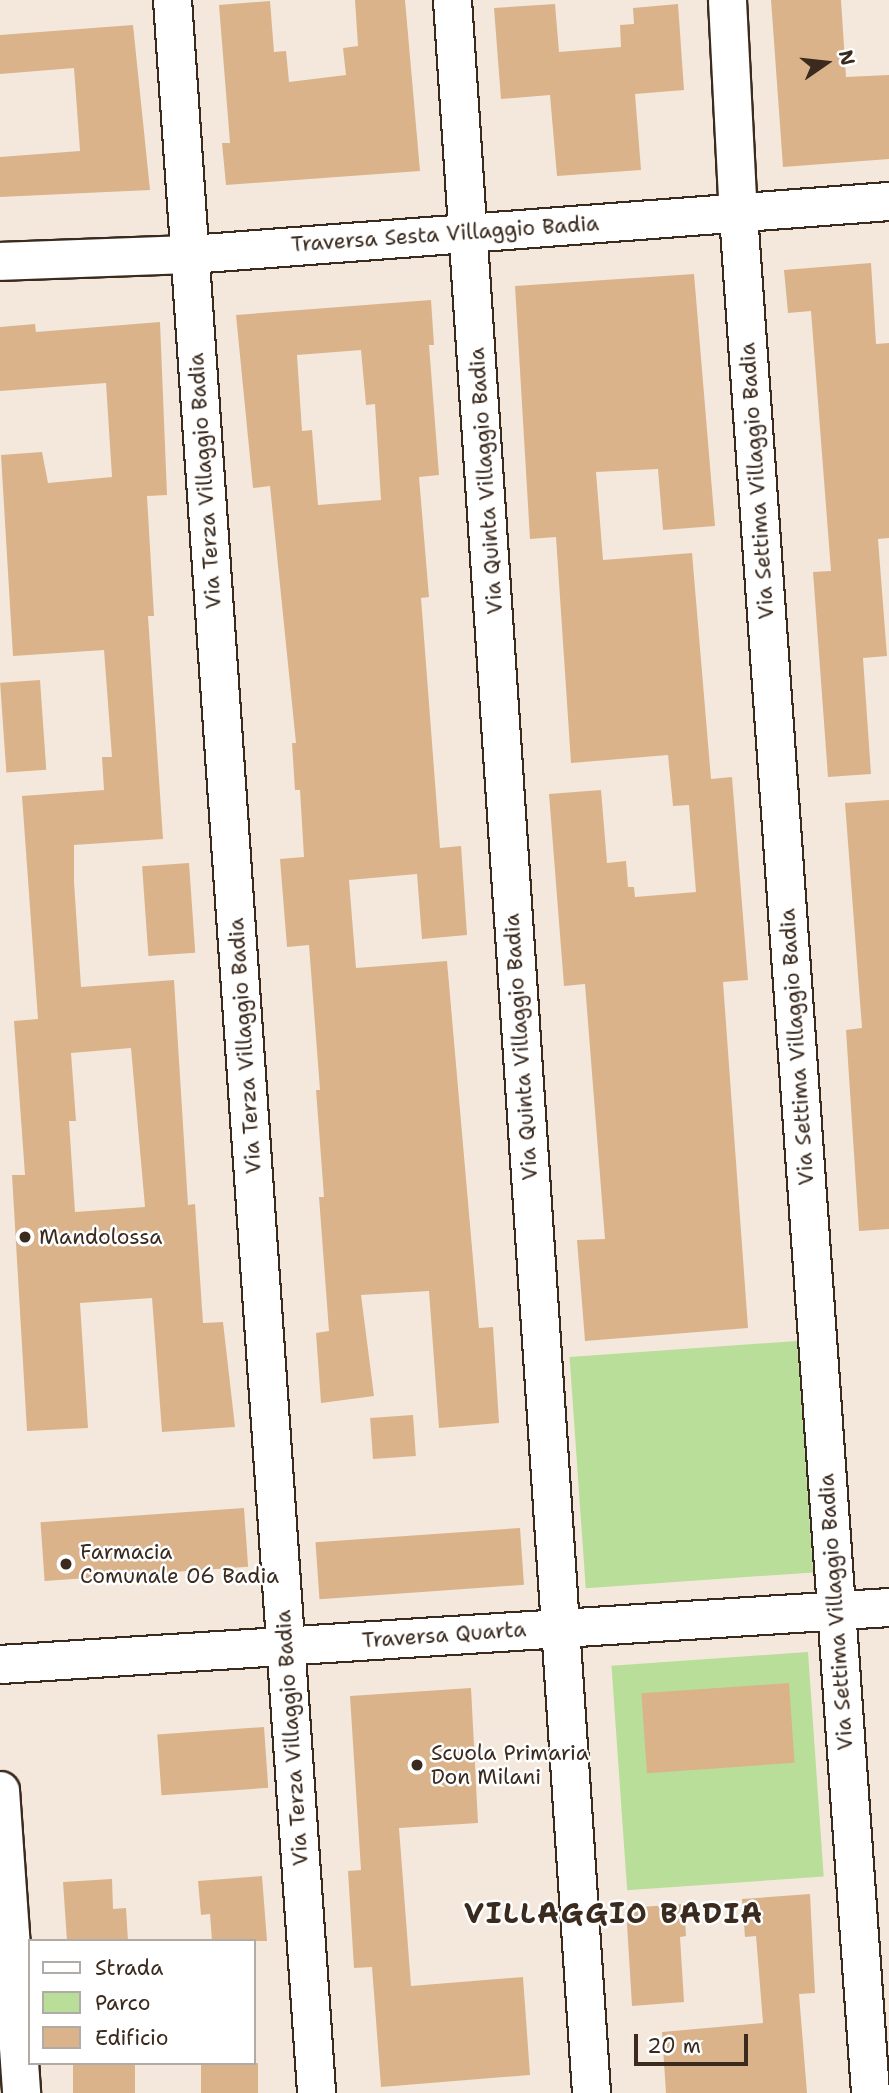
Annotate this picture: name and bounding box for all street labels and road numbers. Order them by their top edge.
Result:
street label: Traversa Sesta Villaggio Badia [290,211,600,257]
street label: Via Settima Villaggio Badia [735,342,779,620]
street label: Via Quinta Villaggio Badia [464,347,508,615]
street label: Via Terza Villaggio Badia [183,352,227,610]
street label: Via Settima Villaggio Badia [775,908,819,1186]
street label: Via Quinta Villaggio Badia [499,913,543,1181]
street label: Via Terza Villaggio Badia [223,917,267,1175]
street label: Via Settima Villaggio Badia [814,1473,858,1751]
street label: Via Terza Villaggio Badia [270,1609,314,1867]
street label: Traversa Quarta [361,1617,527,1653]

